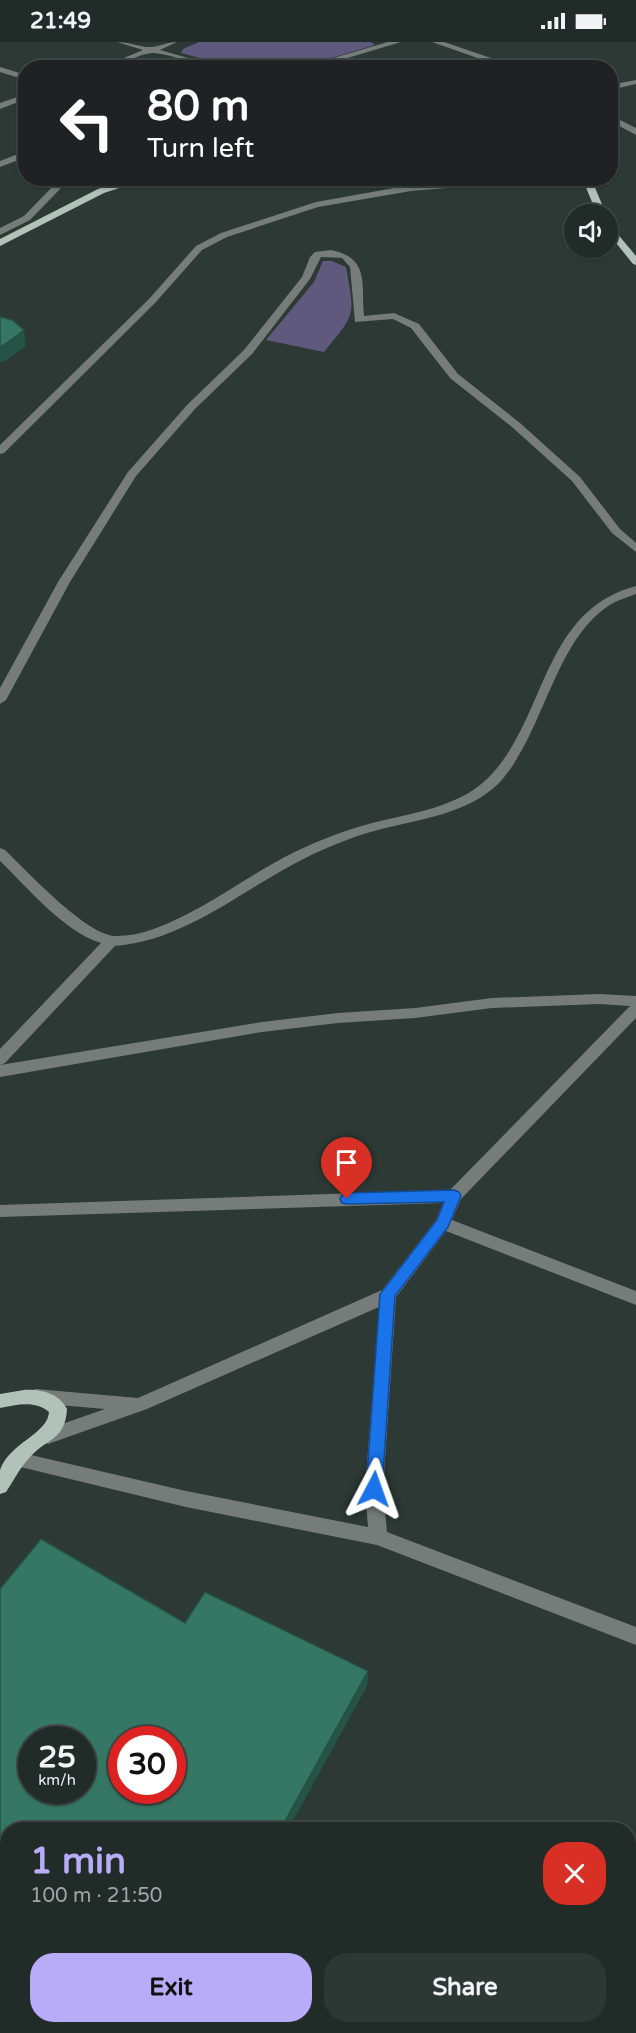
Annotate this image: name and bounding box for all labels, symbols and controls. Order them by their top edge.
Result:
text: 21:49 [30,8,91,34]
text: 80 m [147,81,249,132]
icon: left [48,84,126,162]
text: Turn left [147,132,254,165]
map controls [564,204,618,258]
button: sound [564,204,618,258]
pin [321,1137,372,1199]
icon: arrive [330,1146,363,1179]
position arrow [342,1457,406,1521]
speed limit sign: 30 [108,1726,186,1804]
text: 25 [38,1739,76,1776]
text: km/h [38,1771,76,1789]
text: 1 min [30,1840,126,1883]
button: close [543,1842,606,1905]
text: 100 m · 21:50 [30,1884,162,1908]
button: Exit [30,1953,312,2022]
button: Share [324,1953,606,2022]

